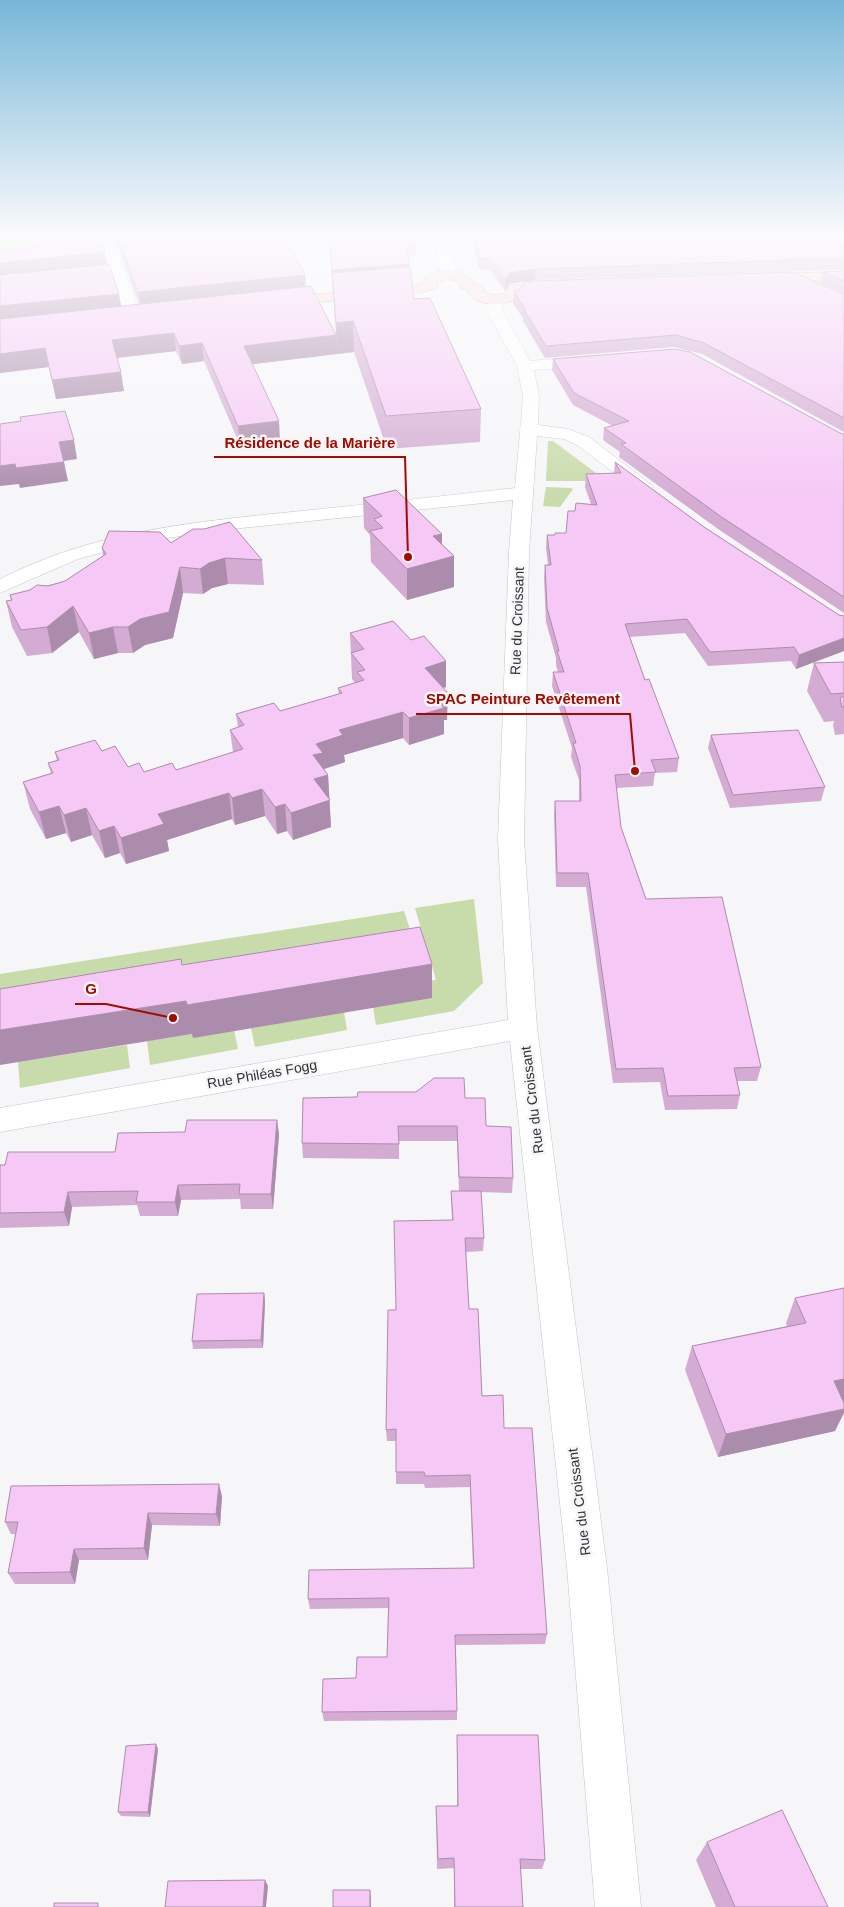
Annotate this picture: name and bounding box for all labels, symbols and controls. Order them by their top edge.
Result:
callout: Résidence de la Marière [214,427,405,457]
text: Résidence de la Marière [225,434,395,451]
street label: Rue du Croissant [507,567,527,675]
callout: SPAC Peinture Revêtement [416,684,630,714]
text: SPAC Peinture Revêtement [426,690,620,707]
callout: G [75,974,106,1004]
text: G [85,980,97,997]
street label: Rue du Croissant [517,1045,547,1155]
street label: Rue Philéas Fogg [206,1056,318,1092]
street label: Rue du Croissant [564,1447,594,1557]

